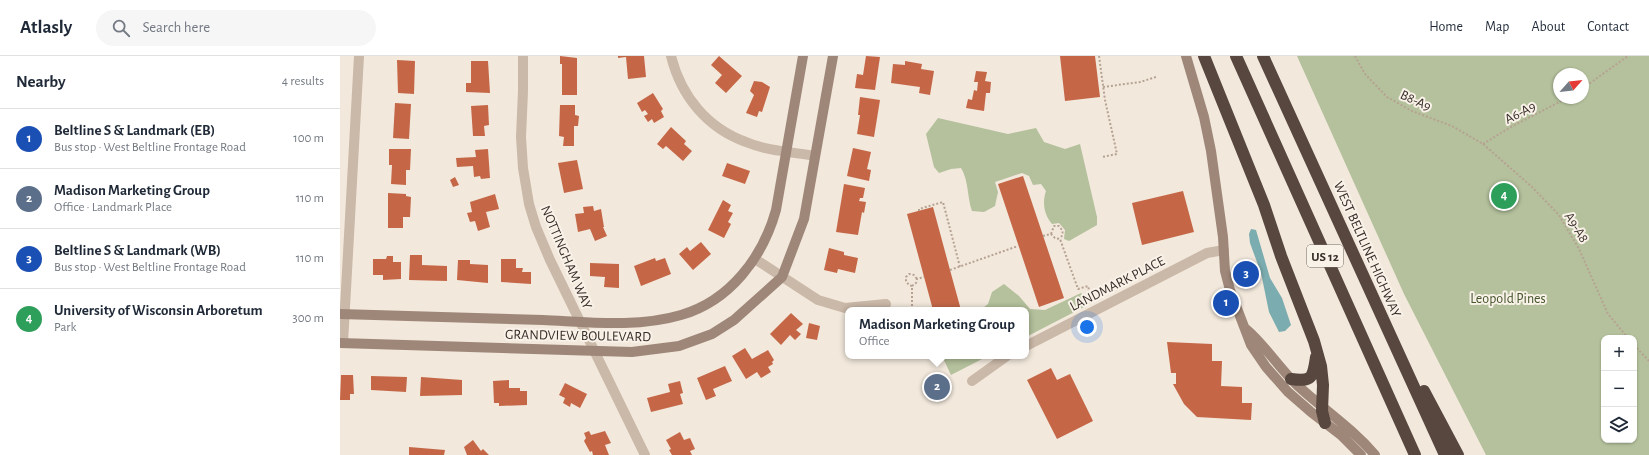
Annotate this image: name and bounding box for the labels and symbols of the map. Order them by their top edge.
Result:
north arrow [1553,68,1589,104]
street label: B8-A9 [1398,88,1433,114]
street label: A6-A9 [1503,99,1538,127]
street label: WEST BELTLINE HIGHWAY [1331,179,1404,320]
pin: 4 [1491,181,1517,211]
street label: NOTTINGHAM WAY [538,204,594,312]
street label: A9-A8 [1561,210,1591,245]
road number: US 12 [1307,245,1343,267]
street label: LANDMARK PLACE [1068,254,1167,314]
pin: 3 [1233,259,1259,289]
pin: 1 [1213,288,1239,318]
park label: Leopold Pines [1470,292,1546,306]
your location [1077,317,1097,337]
street label: GRANDVIEW BOULEVARD [505,328,651,344]
pin: 2 [924,372,950,402]

